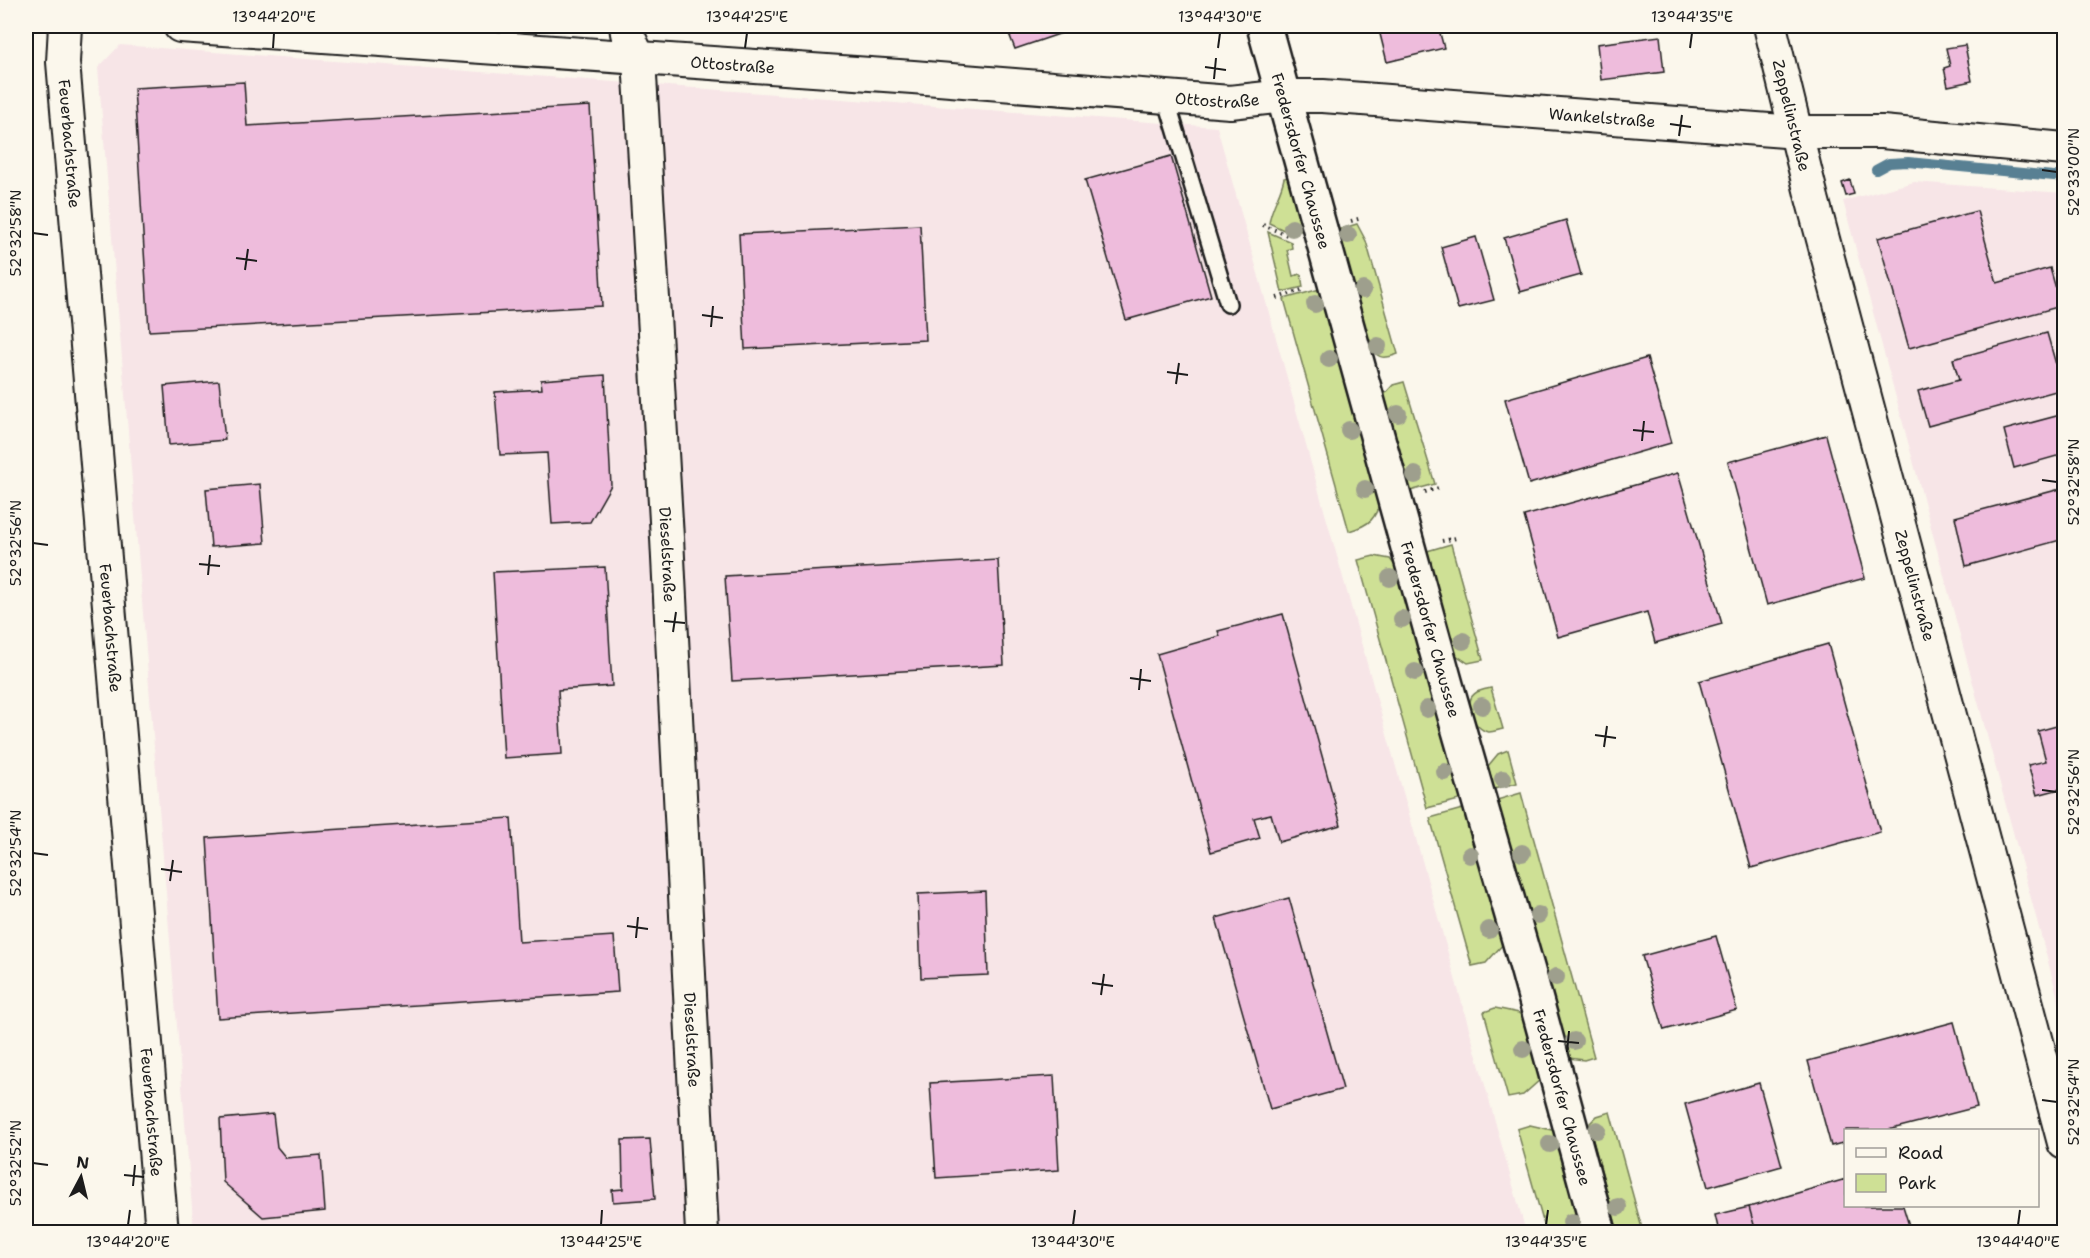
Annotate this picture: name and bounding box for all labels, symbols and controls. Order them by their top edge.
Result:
text: 13°44'20"E [232,7,316,27]
text: 13°44'25"E [706,7,788,27]
text: 13°44'30"E [1178,7,1262,27]
text: 13°44'35"E [1651,7,1733,27]
street label: Ottostraße [690,51,776,78]
street label: Zeppelinstraße [1768,57,1816,173]
street label: Fredersdorfer Chaussee [1267,70,1336,252]
street label: Feuerbachstraße [54,78,86,209]
street label: Ottostraße [1174,87,1261,113]
street label: Wankelstraße [1548,103,1656,132]
text: 52°33'00"N [2064,128,2084,216]
text: 52°32'58"N [6,190,26,276]
text: 52°32'58"N [2064,439,2084,525]
text: 52°32'56"N [6,500,26,586]
street label: Dieselstraße [655,506,681,603]
street label: Zeppelinstraße [1890,528,1940,643]
street label: Fredersdorfer Chaussee [1396,539,1465,720]
street label: Feuerbachstraße [95,563,127,693]
text: 52°32'56"N [2064,749,2084,835]
text: 52°32'54"N [6,810,26,896]
street label: Dieselstraße [679,992,705,1088]
street label: Fredersdorfer Chaussee [1528,1007,1596,1188]
street label: Feuerbachstraße [136,1047,168,1178]
text: 52°32'54"N [2064,1059,2084,1145]
text: 52°32'52"N [6,1120,26,1206]
legend [1844,1129,2039,1207]
text: Road [1898,1141,1943,1165]
north arrow [51,1147,111,1207]
text: N [75,1151,90,1174]
text: Park [1898,1171,1937,1195]
text: 13°44'20"E [86,1232,170,1252]
text: 13°44'25"E [560,1232,642,1252]
text: 13°44'30"E [1031,1232,1115,1252]
text: 13°44'35"E [1505,1232,1587,1252]
text: 13°44'40"E [1976,1232,2060,1252]

